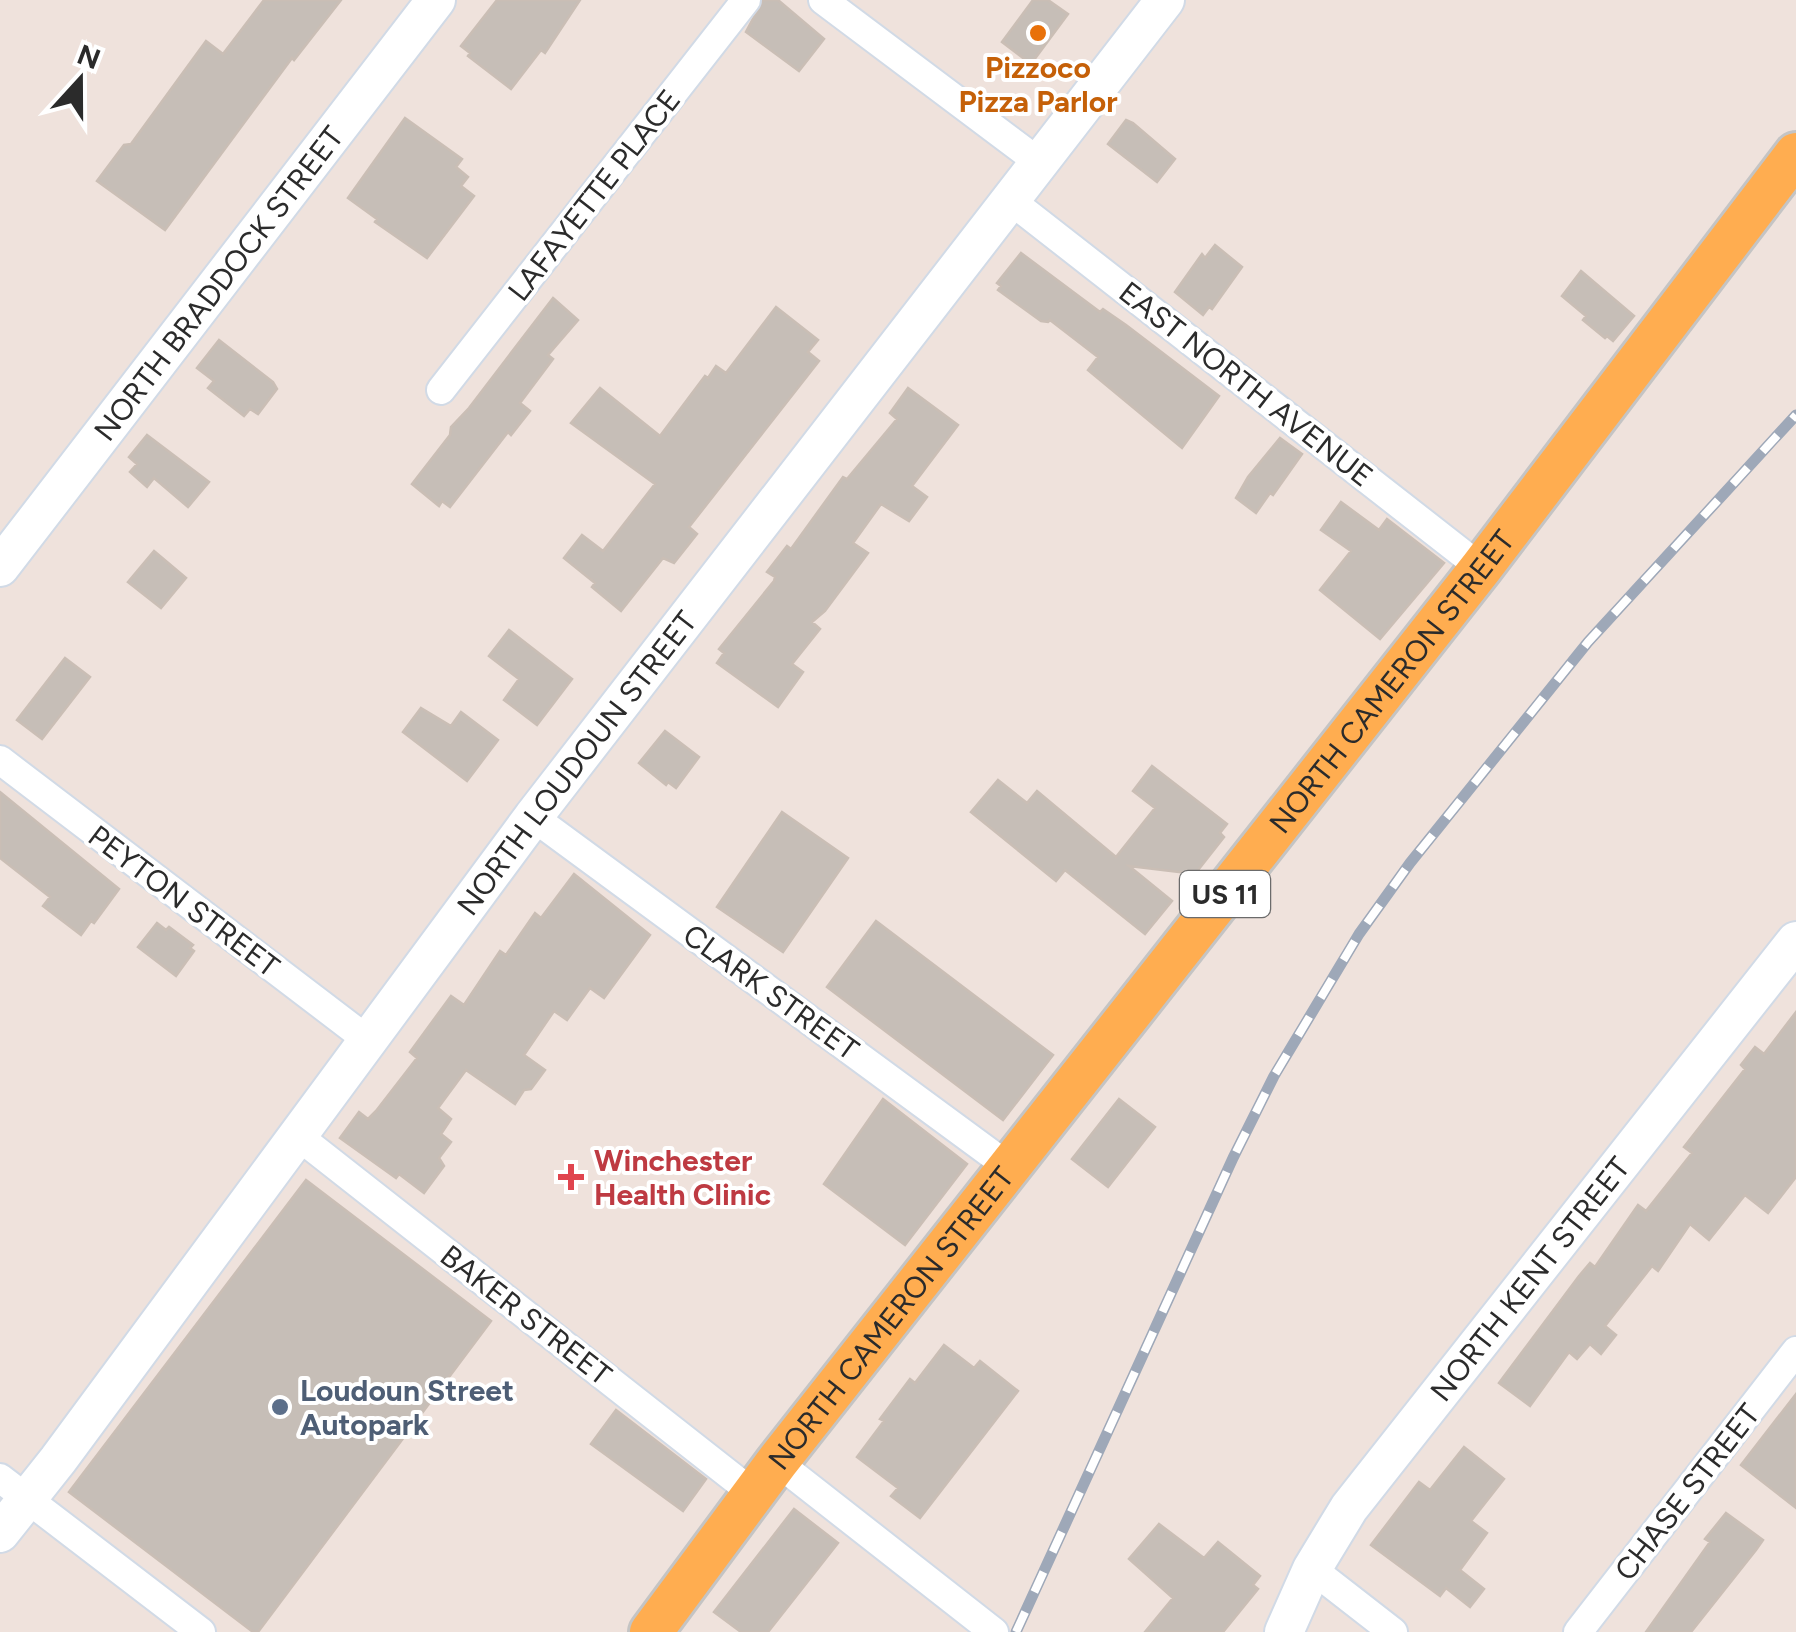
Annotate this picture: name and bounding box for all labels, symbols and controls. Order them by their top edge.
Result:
marker: Pizzoco Pizza Parlor [1027,22,1049,44]
north arrow [30,30,130,130]
text: N [73,37,105,76]
place label: Pizzoco Pizza Parlor [958,49,1118,120]
street label: LAFAYETTE PLACE [500,82,688,308]
street label: NORTH BRADDOCK STREET [86,118,351,448]
street label: EAST NORTH AVENUE [1112,273,1380,495]
street label: NORTH CAMERON STREET [1261,522,1522,840]
street label: NORTH LOUDOUN STREET [449,603,704,922]
street label: PEYTON STREET [81,817,287,985]
road number: US 11 [1180,871,1270,917]
street label: CLARK STREET [676,916,866,1068]
place label: Winchester Health Clinic [594,1142,771,1213]
street label: NORTH KENT STREET [1422,1149,1638,1409]
street label: NORTH CAMERON STREET [760,1159,1021,1477]
marker: Winchester Health Clinic [558,1164,584,1190]
street label: BAKER STREET [433,1237,619,1393]
place label: Loudoun Street Autopark [300,1372,514,1443]
marker: Loudoun Street Autopark [269,1396,291,1418]
street label: CHASE STREET [1607,1396,1768,1588]

